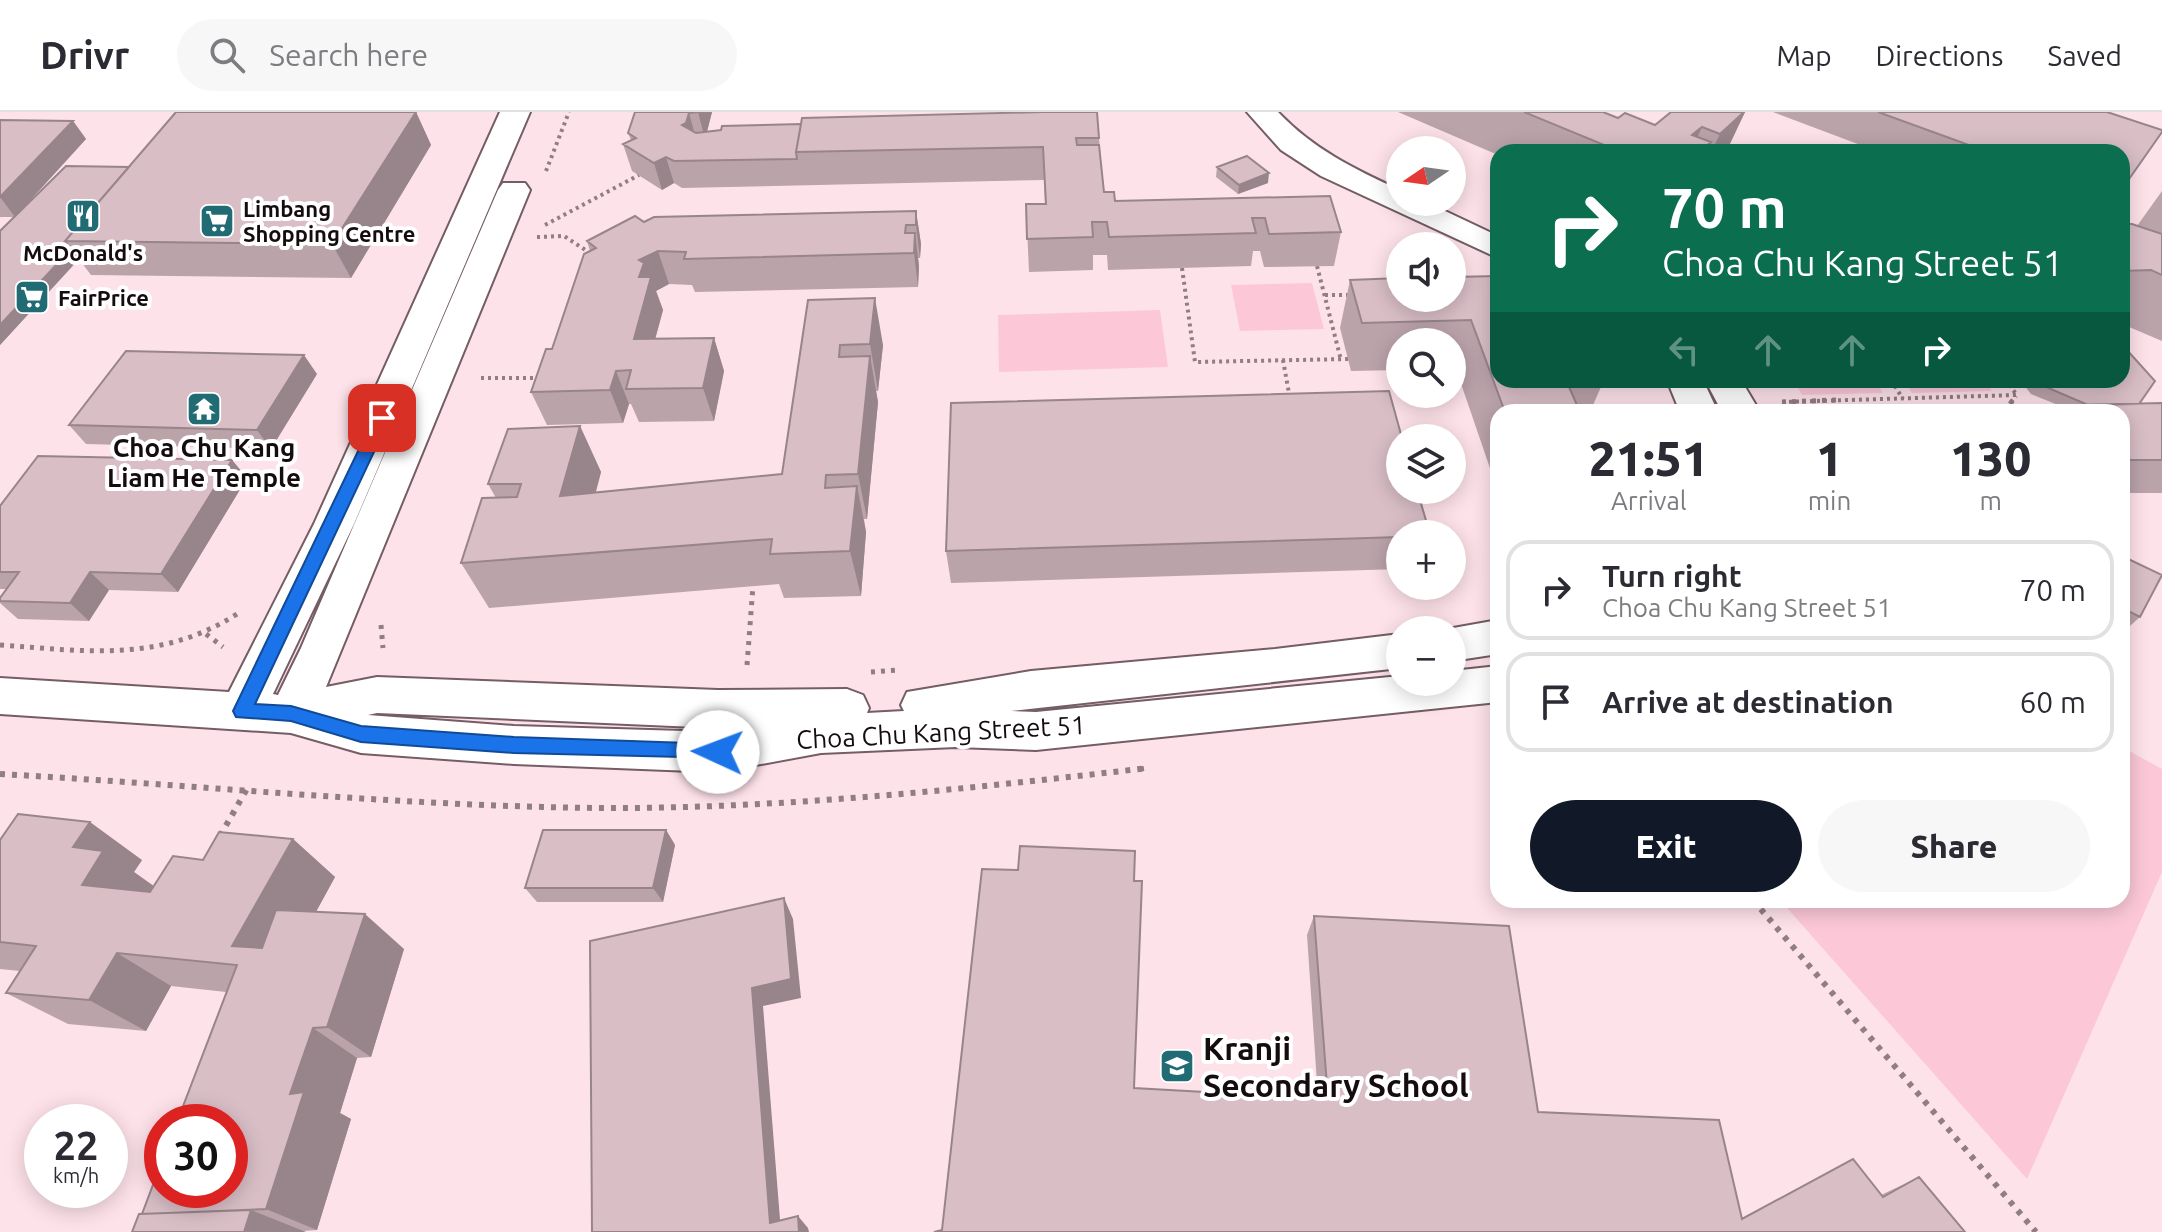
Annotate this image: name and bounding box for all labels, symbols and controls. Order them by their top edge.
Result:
search box [177,19,737,91]
icon: search [205,33,249,77]
text: Drivr [40,34,129,76]
text: Search here [269,38,428,72]
text: Map [1776,40,1832,71]
text: Directions [1876,40,2003,71]
text: Saved [2047,40,2122,71]
north arrow [1386,136,1466,216]
map controls [1386,136,1466,696]
icon: right [1530,176,1634,280]
text: 70 m [1662,176,1787,239]
place label: Limbang Shopping Centre [243,196,416,246]
restaurant icon: McDonald's [64,197,102,235]
supermarket icon: Limbang Shopping Centre [198,202,236,240]
button: sound [1386,232,1466,312]
place label: McDonald's [23,240,143,265]
text: Choa Chu Kang Street 51 [1662,242,2063,283]
supermarket icon: FairPrice [13,278,51,316]
place label: FairPrice [58,285,149,310]
button: search [1386,328,1466,408]
icon: left [1662,328,1706,372]
icon: ahead [1746,328,1790,372]
icon: ahead [1830,328,1874,372]
icon: right [1914,328,1958,372]
pin [348,384,416,452]
temple icon: Choa Chu Kang Liam He Temple [185,390,223,428]
icon: arrive [360,396,404,440]
button: layers [1386,424,1466,504]
text: 21:51 [1589,431,1709,485]
text: 1 [1816,431,1843,485]
text: 130 [1950,431,2031,485]
place label: Choa Chu Kang Liam He Temple [107,433,301,492]
text: Arrival [1611,486,1687,515]
text: min [1808,486,1851,515]
text: m [1979,486,2002,515]
button: + [1386,520,1466,600]
text: Turn right [1602,559,1742,593]
icon: right [1534,568,1578,612]
text: 70 m [2019,573,2086,607]
text: Choa Chu Kang Street 51 [1602,593,1892,622]
button: − [1386,616,1466,696]
icon: arrive [1534,680,1578,724]
text: Arrive at destination [1602,685,1894,719]
text: 60 m [2019,685,2086,719]
position arrow [676,710,760,794]
street label: Choa Chu Kang Street 51 [796,710,1086,754]
button: Exit [1530,800,1802,892]
button: Share [1818,800,2090,892]
place label: Kranji Secondary School [1203,1030,1469,1103]
school or university icon: Kranji Secondary School [1158,1047,1196,1085]
speed limit sign: 30 [144,1104,248,1208]
text: 22 [53,1123,99,1168]
text: km/h [53,1164,99,1187]

